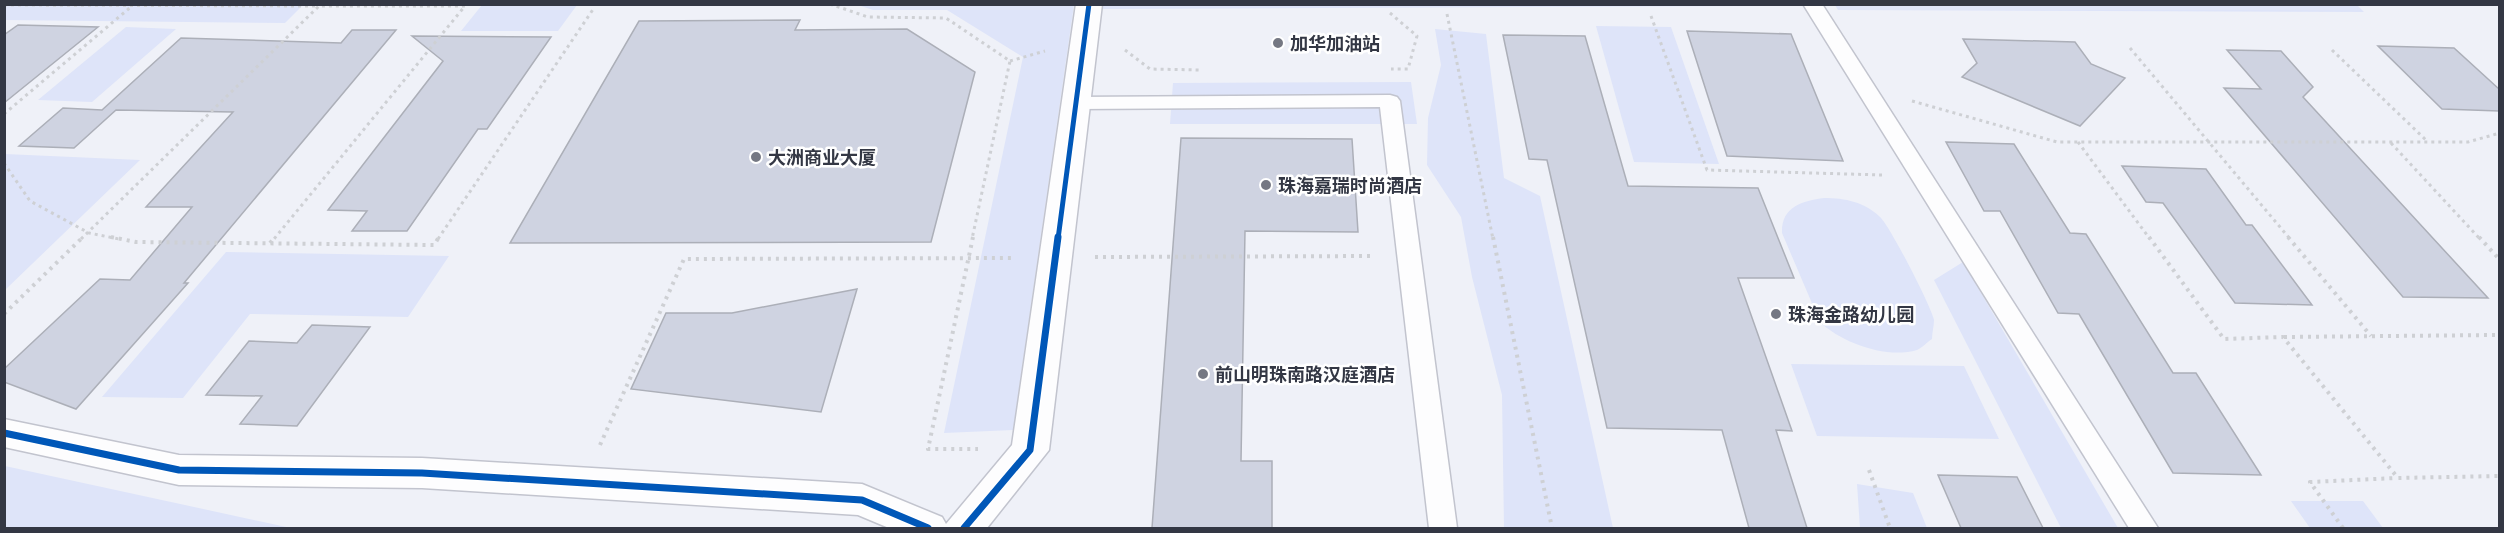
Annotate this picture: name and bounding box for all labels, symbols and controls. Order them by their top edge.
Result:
place label: 加华加油站 [1290,32,1380,55]
marker: 加华加油站 [1271,36,1285,50]
place label: 大洲商业大厦 [768,146,876,169]
marker: 大洲商业大厦 [749,150,763,164]
place label: 珠海嘉瑞时尚酒店 [1278,174,1422,197]
marker: 珠海嘉瑞时尚酒店 [1259,178,1273,192]
place label: 珠海金路幼儿园 [1788,303,1914,326]
marker: 珠海金路幼儿园 [1769,307,1783,321]
place label: 前山明珠南路汉庭酒店 [1215,363,1395,386]
marker: 前山明珠南路汉庭酒店 [1196,367,1210,381]

